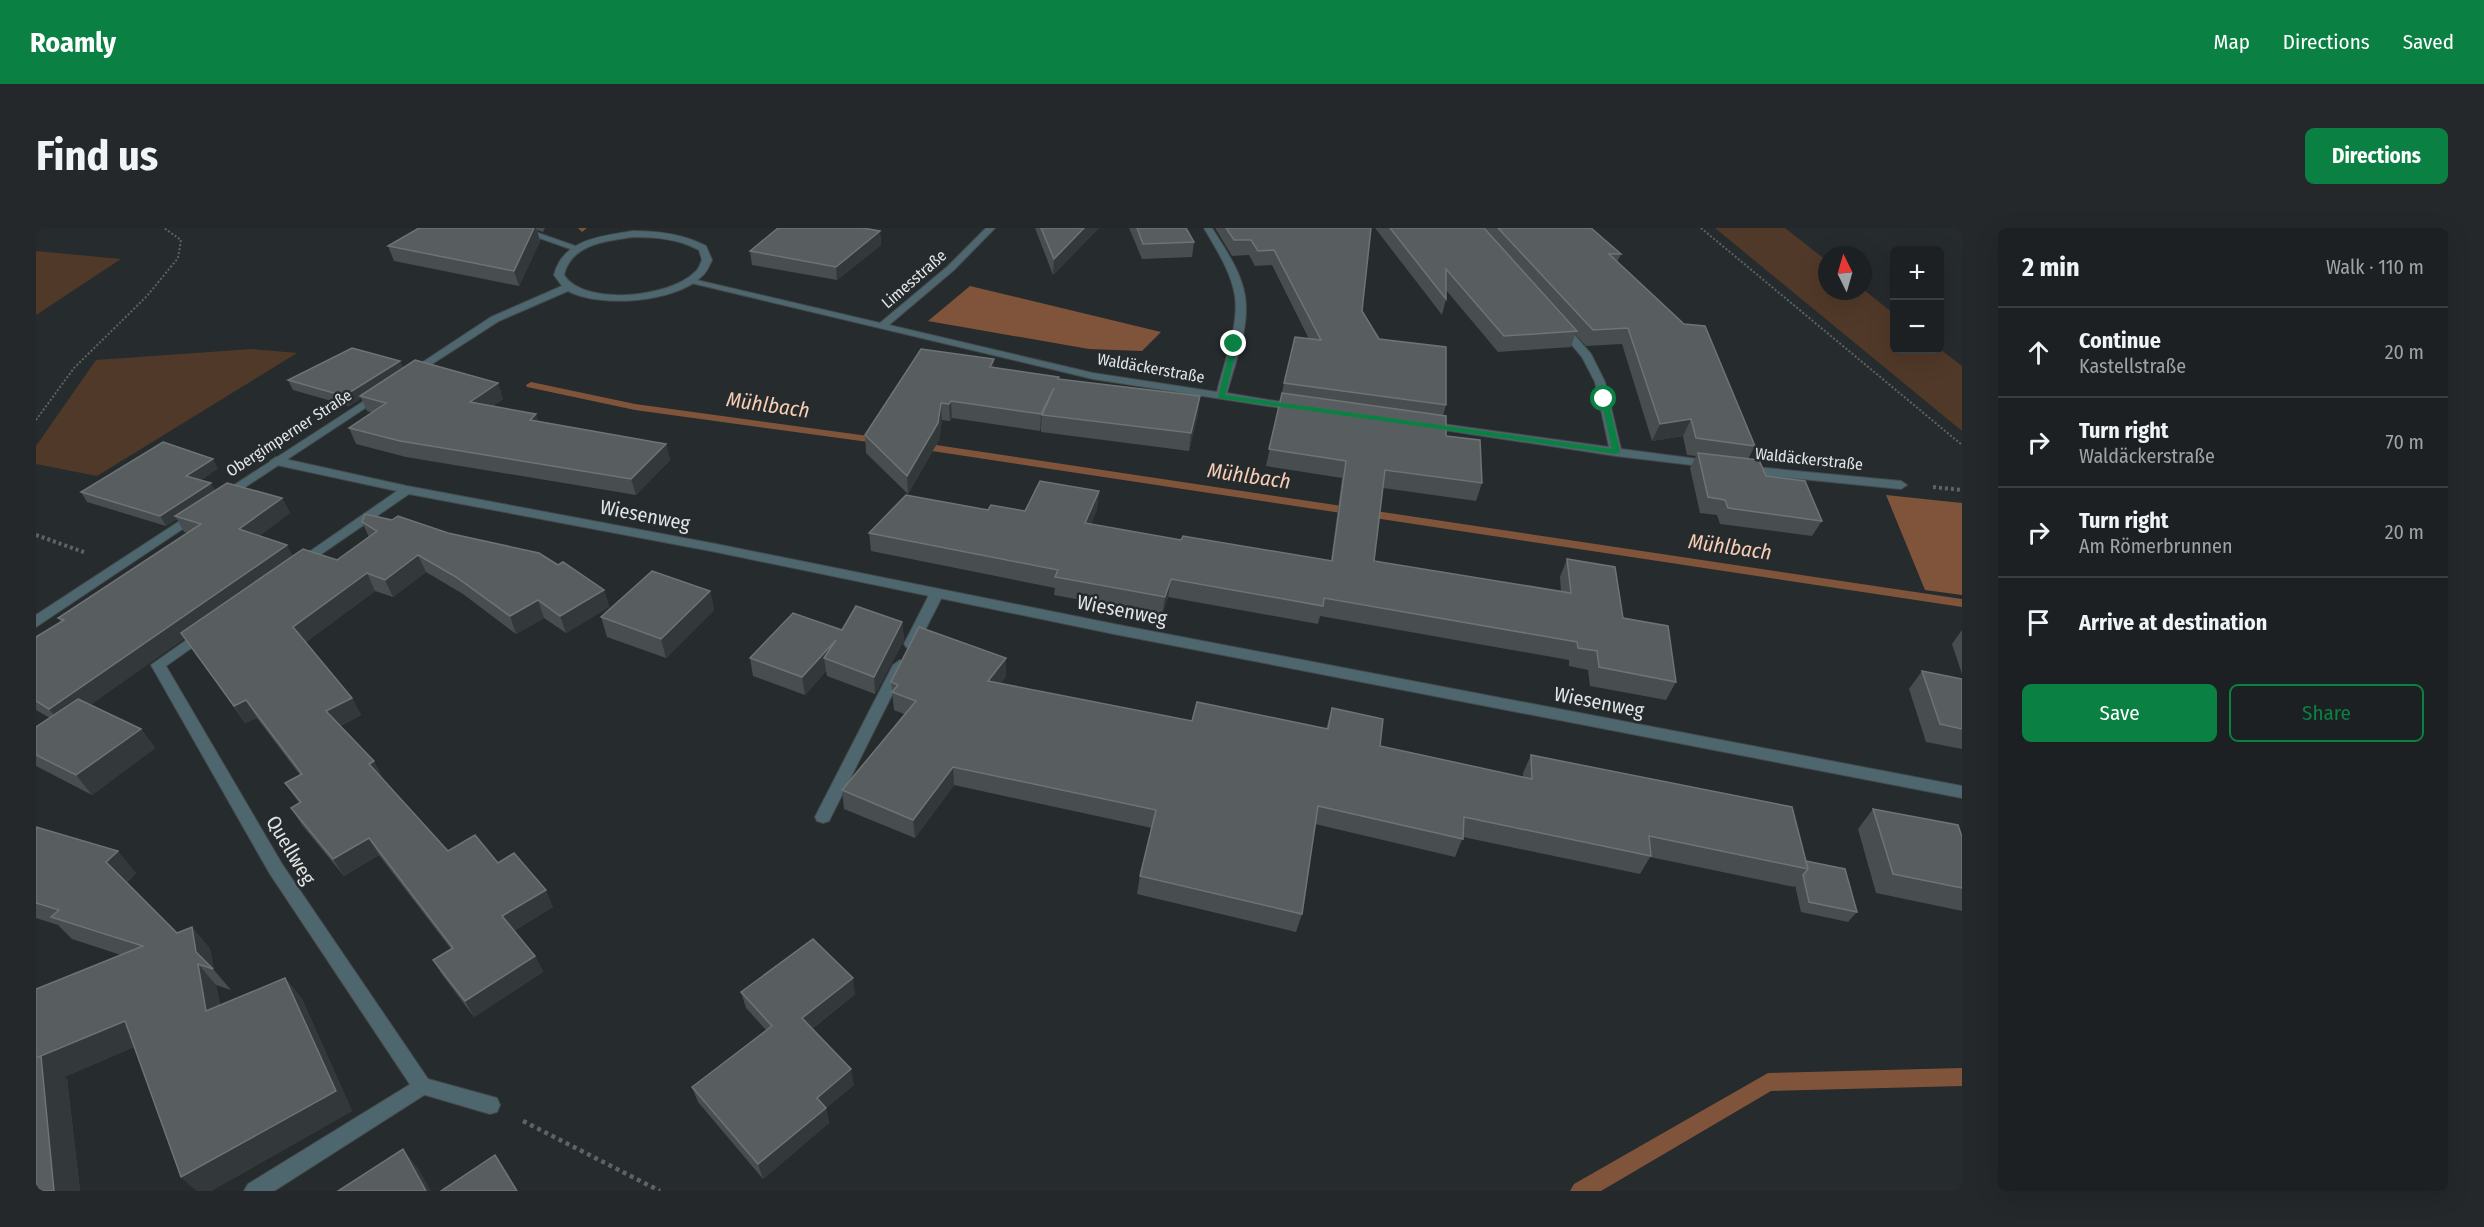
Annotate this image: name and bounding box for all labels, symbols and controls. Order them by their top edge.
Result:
text: Roamly [30,26,116,59]
text: Map [2213,29,2250,55]
text: Directions [2283,29,2370,55]
text: Saved [2403,29,2454,55]
button: Directions [2305,128,2448,184]
text: Find us [36,131,158,181]
street label: Limesstraße [878,246,950,312]
north arrow [1818,246,1872,300]
map controls [1890,246,1944,354]
button: + [1890,246,1944,300]
text: 2 min [2022,252,2080,283]
text: Walk · 110 m [2326,255,2424,279]
button: − [1890,300,1944,354]
text: Continue [2079,327,2161,354]
route end [1220,330,1246,356]
icon: ahead [2022,336,2055,369]
text: 20 m [2385,340,2424,364]
street label: Waldäckerstraße [1096,349,1206,387]
text: Kastellstraße [2079,354,2186,378]
street label: Obergimperner Straße [223,385,355,481]
route start [1590,385,1616,411]
water label: Mühlbach [725,386,811,424]
text: Turn right [2079,417,2168,444]
icon: right [2022,426,2055,459]
text: 70 m [2386,430,2424,454]
street label: Waldäckerstraße [1754,444,1864,474]
text: Waldäckerstraße [2079,444,2215,468]
water label: Mühlbach [1206,457,1292,495]
street label: Wiesenweg [598,495,693,536]
text: Turn right [2079,507,2168,534]
icon: right [2022,516,2055,549]
text: 20 m [2385,520,2424,544]
water label: Mühlbach [1687,528,1773,566]
text: Am Römerbrunnen [2079,534,2233,558]
street label: Wiesenweg [1075,590,1170,631]
icon: arrive [2022,606,2055,639]
text: Arrive at destination [2079,609,2267,636]
street label: Wiesenweg [1552,682,1647,723]
button: Save [2022,684,2217,742]
button: Share [2229,684,2424,742]
street label: Quellweg [261,811,321,889]

